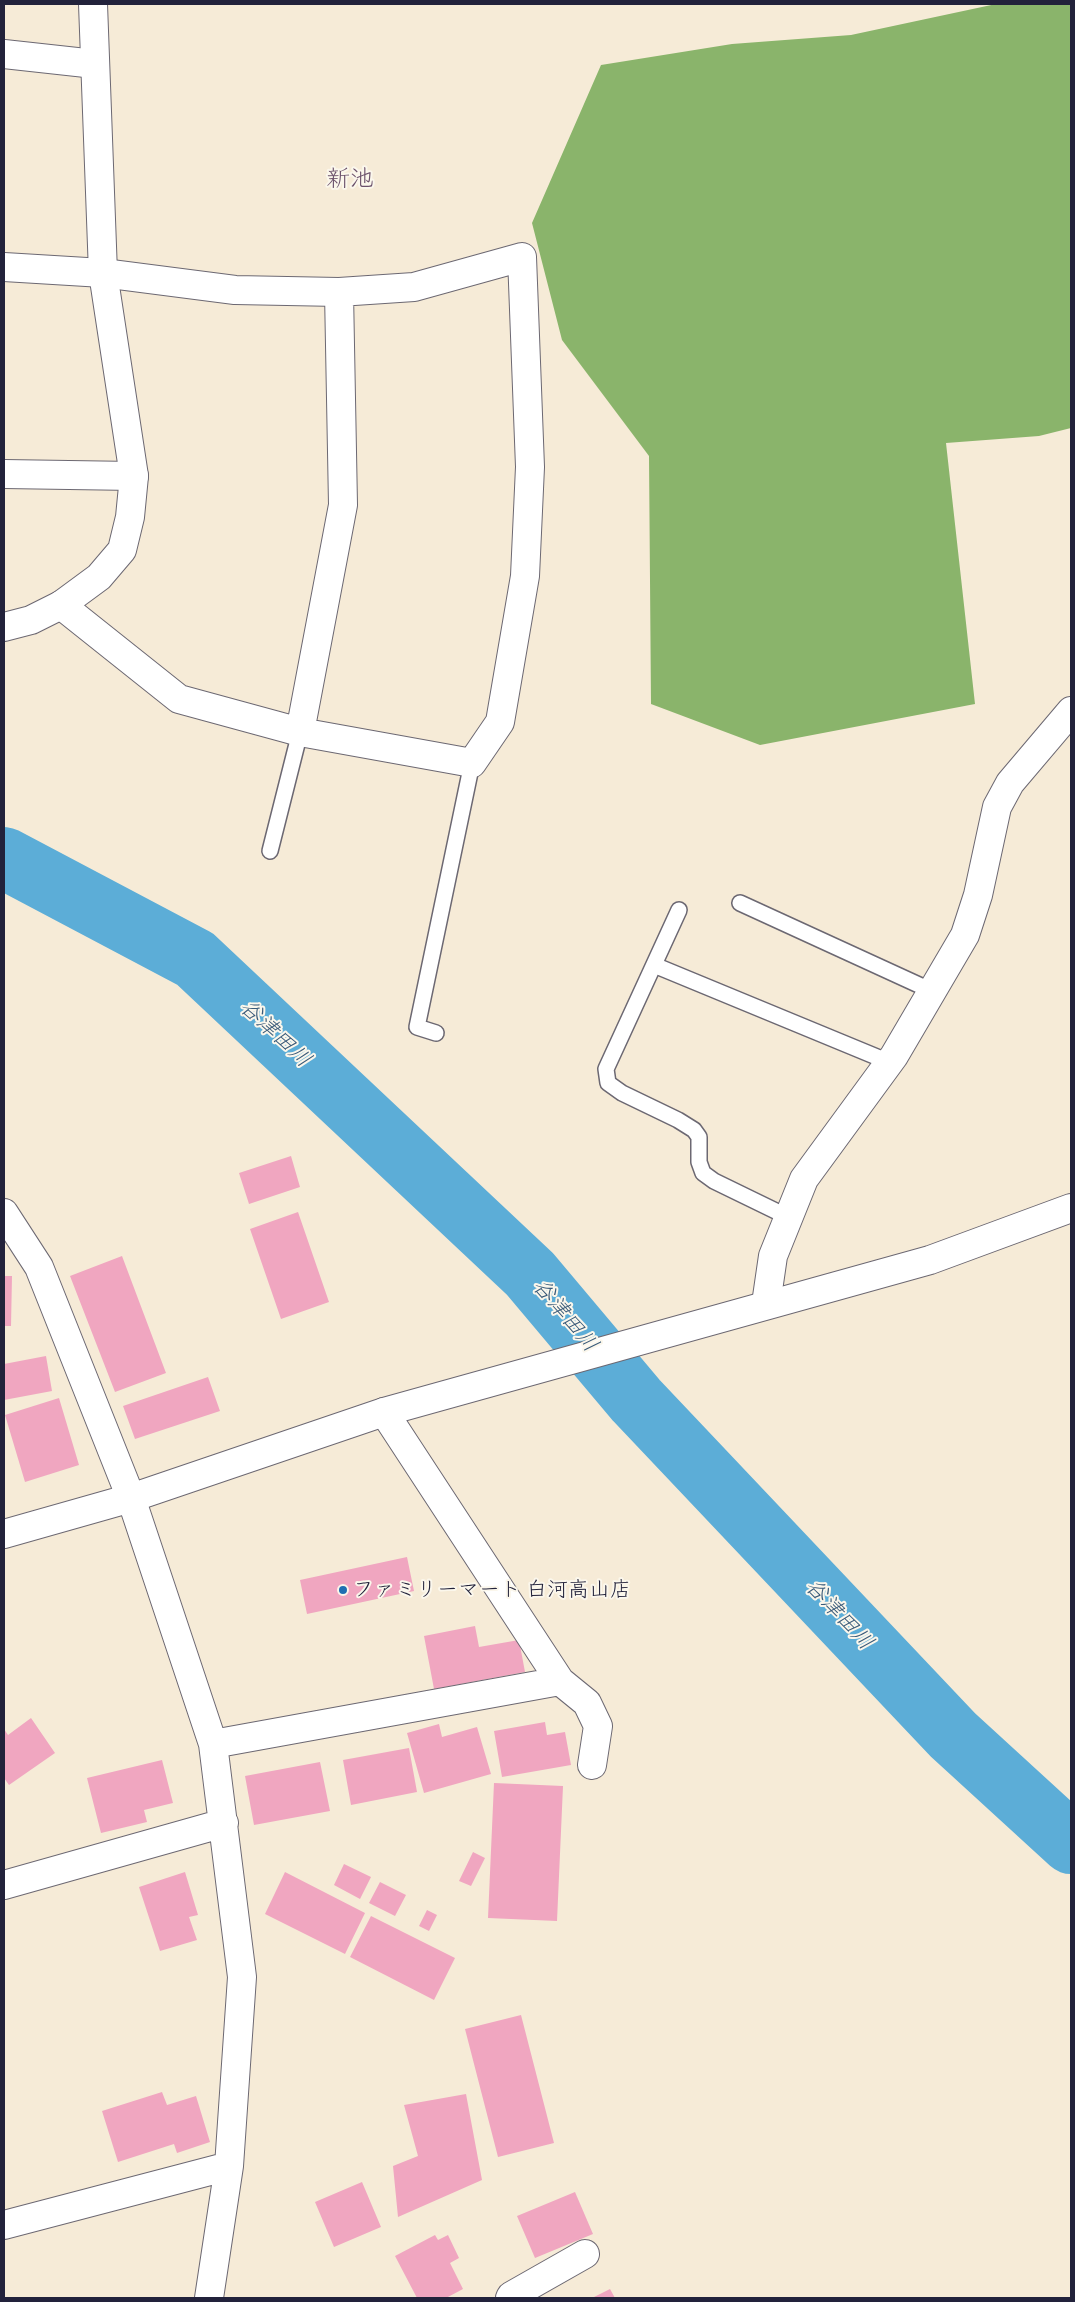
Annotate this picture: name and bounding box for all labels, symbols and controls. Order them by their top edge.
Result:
district label: 新池 [326,166,374,194]
water label: 谷津田川 [234,994,316,1074]
water label: 谷津田川 [527,1274,603,1358]
water label: 谷津田川 [799,1574,879,1656]
place label: ファミリーマート 白河高山店 [353,1577,631,1603]
marker: ファミリーマート 白河高山店 [337,1584,349,1596]

